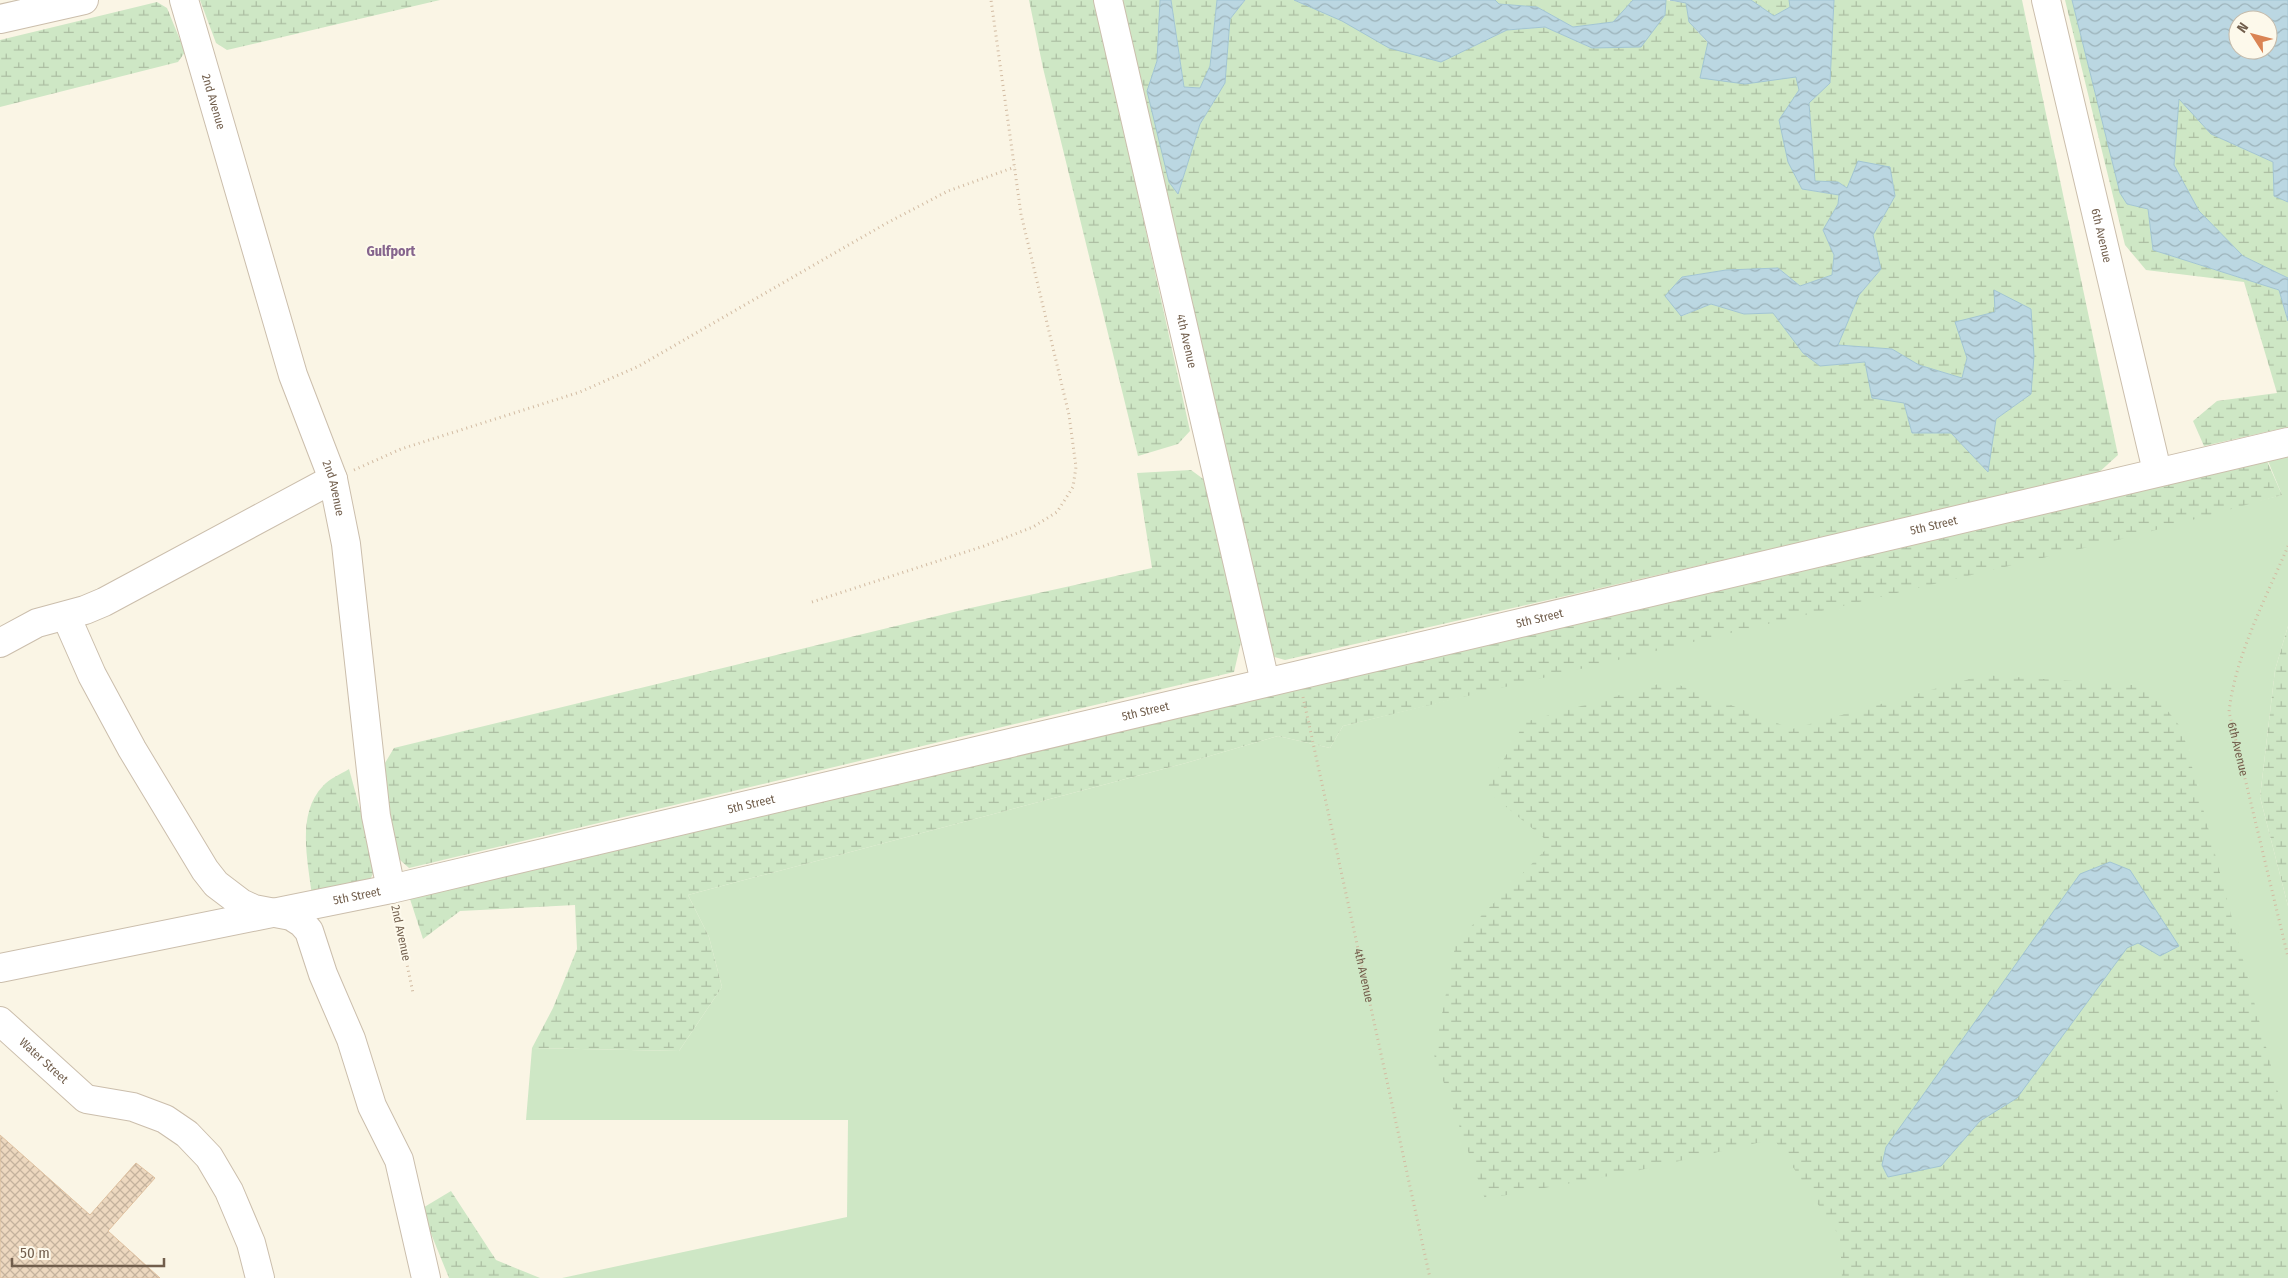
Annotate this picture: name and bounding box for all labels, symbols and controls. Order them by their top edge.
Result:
north arrow [2228,10,2278,60]
text: N [2234,19,2252,36]
street label: 2nd Avenue [199,72,228,131]
street label: 6th Avenue [2088,207,2115,264]
district label: Gulfport [366,243,417,260]
street label: 4th Avenue [1174,313,1200,370]
street label: 2nd Avenue [319,458,347,517]
street label: 5th Street [1909,513,1959,538]
street label: 5th Street [1515,606,1565,631]
street label: 5th Street [1120,699,1171,724]
street label: 6th Avenue [2225,721,2251,778]
street label: 5th Street [726,792,776,816]
street label: 5th Street [332,884,382,908]
street label: 2nd Avenue [388,904,414,962]
street label: 4th Avenue [1351,947,1377,1004]
street label: Water Street [16,1035,71,1086]
scale bar [12,1236,165,1268]
text: 50 m [20,1244,50,1262]

